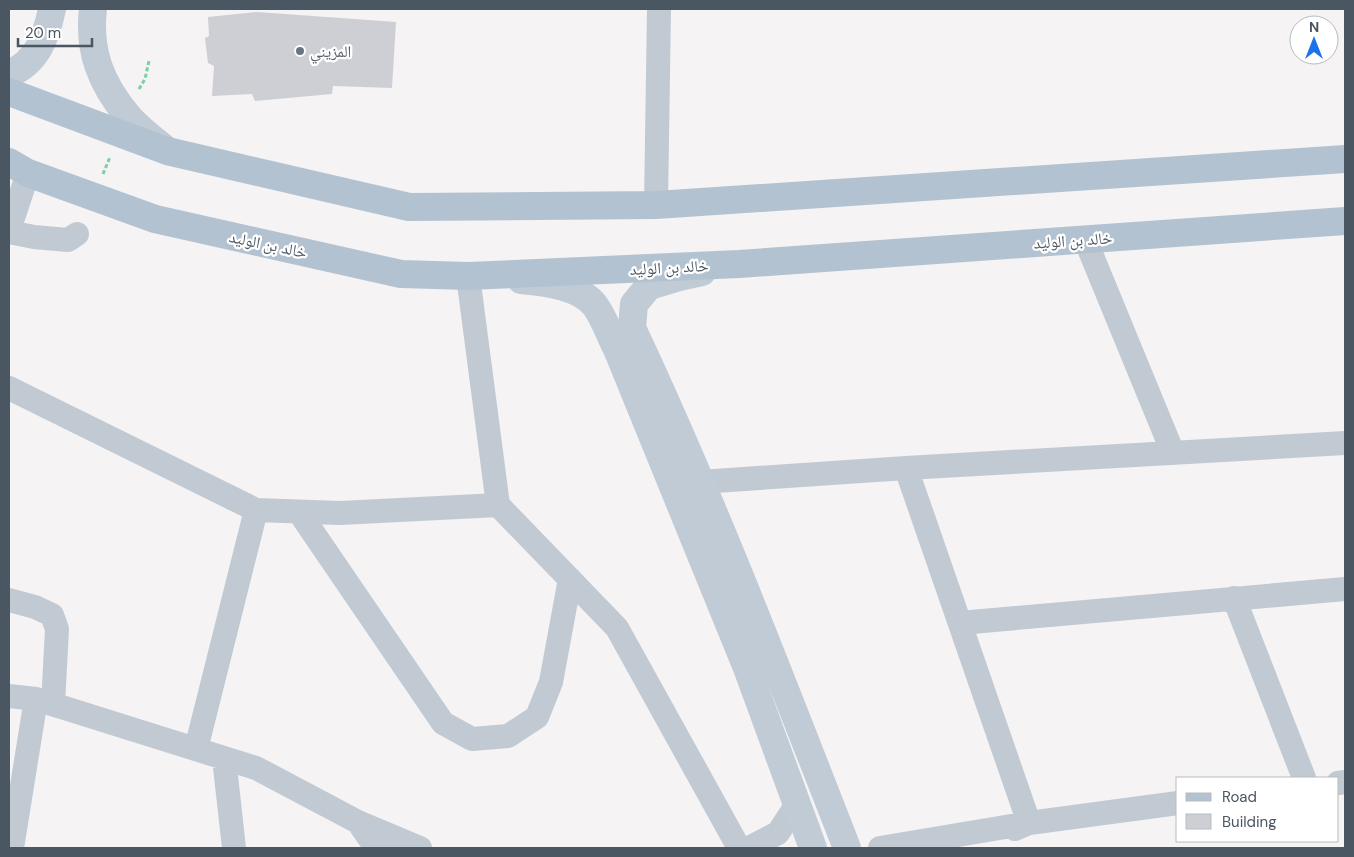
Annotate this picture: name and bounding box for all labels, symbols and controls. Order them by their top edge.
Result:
scale bar [18,15,91,47]
north arrow [1289,15,1339,65]
text: N [1309,18,1319,36]
text: 20 m [25,23,61,43]
place label: المزيني [310,41,351,64]
marker: المزيني [294,45,306,57]
street label: خالد بن الوليد [227,226,309,263]
street label: خالد بن الوليد [1033,227,1113,254]
street label: خالد بن الوليد [629,255,709,280]
legend [1176,777,1339,842]
text: Road [1222,787,1257,807]
text: Building [1222,812,1277,832]

